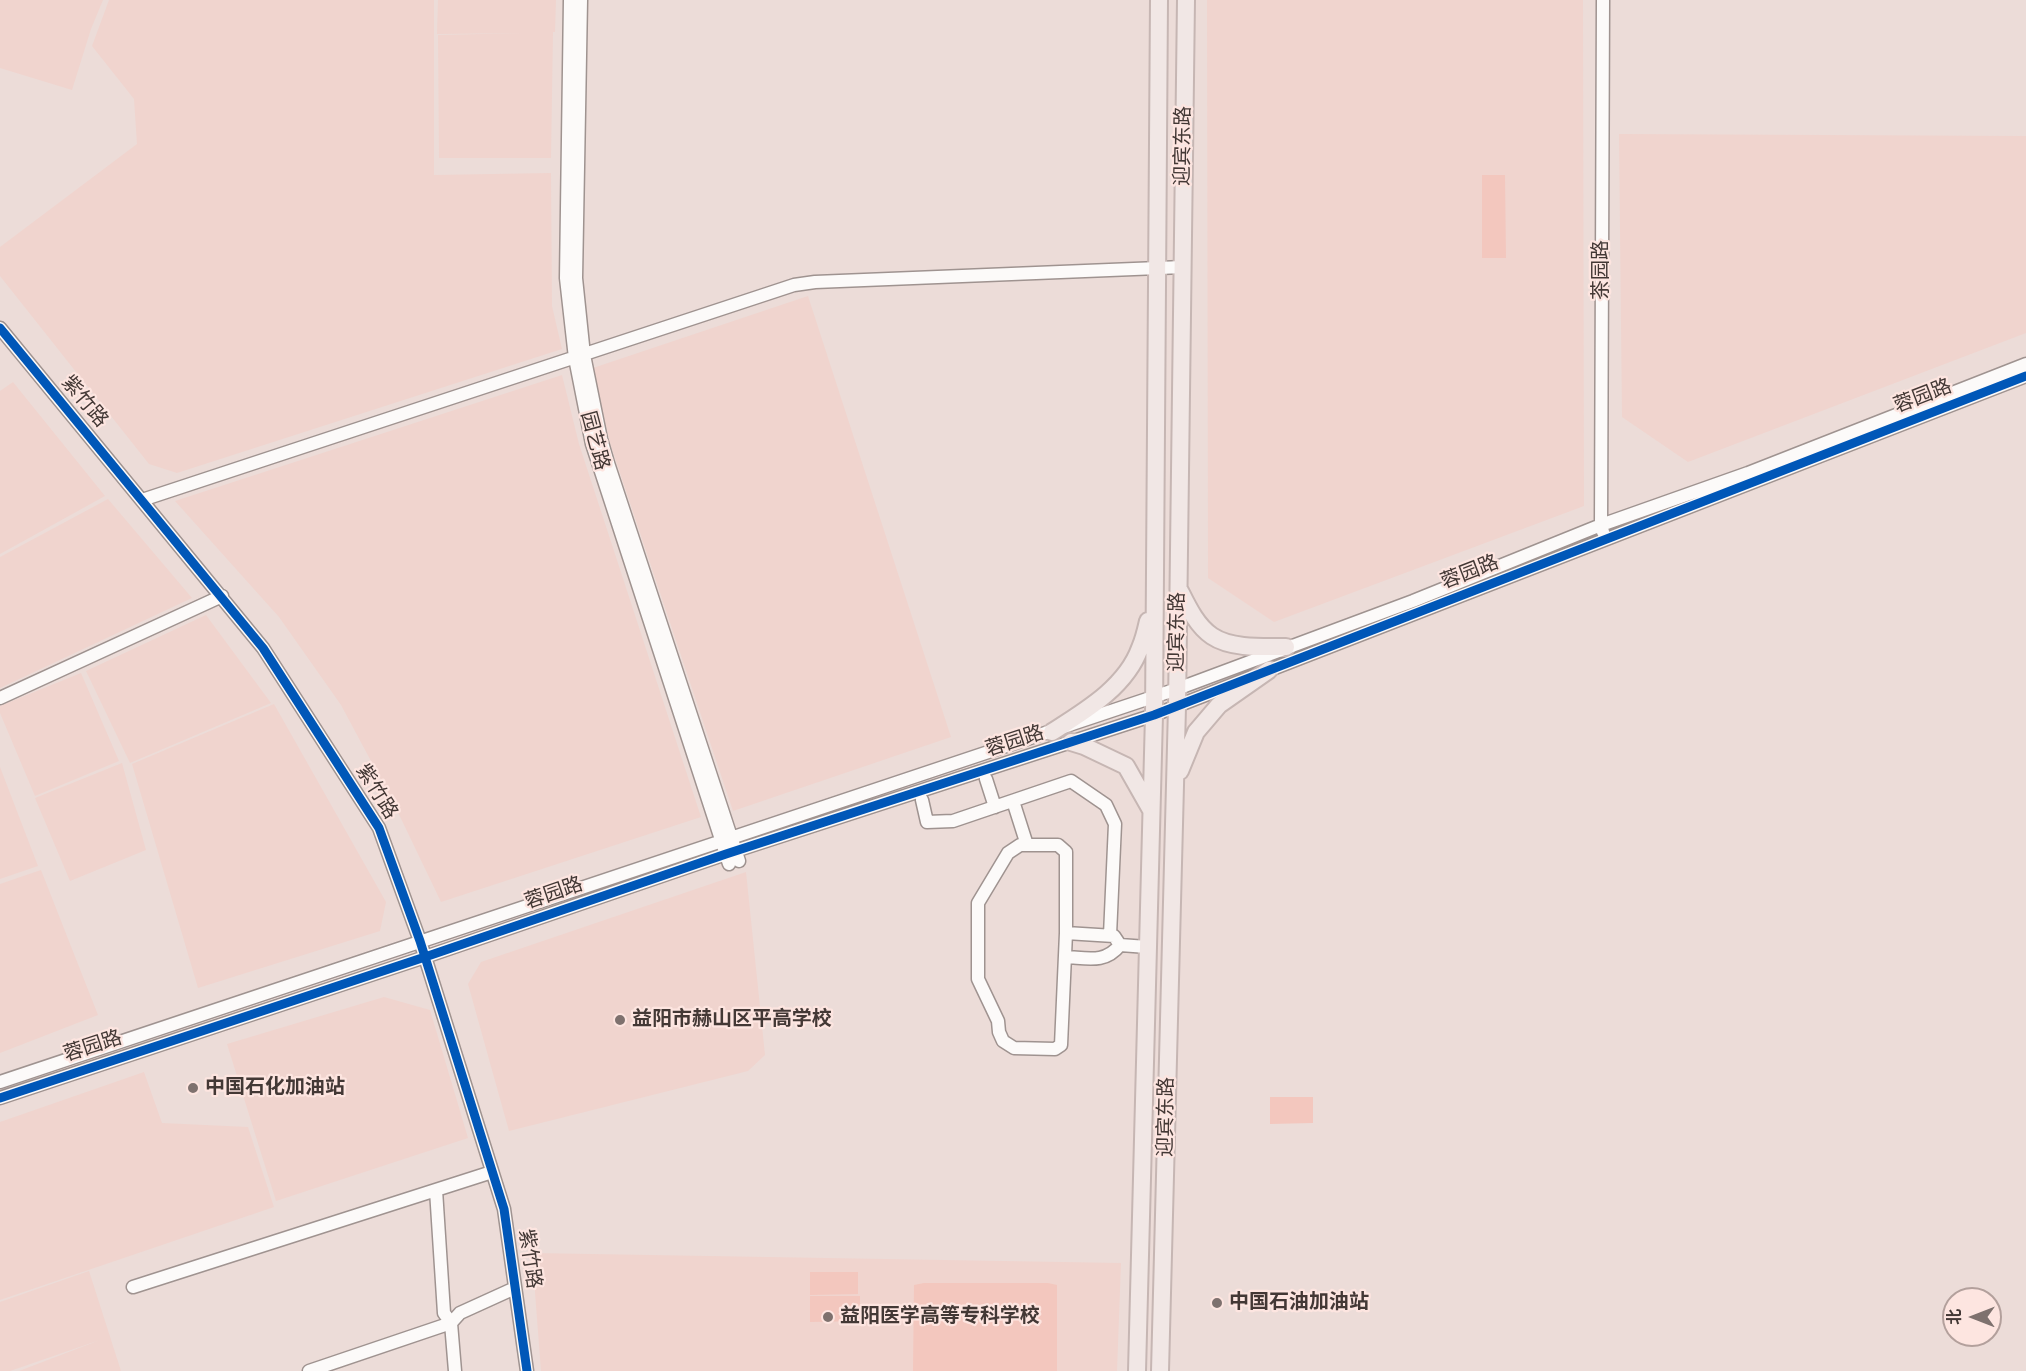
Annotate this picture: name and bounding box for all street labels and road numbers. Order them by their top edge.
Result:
street label: 迎宾东路 [1171,106,1197,186]
street label: 茶园路 [1590,240,1614,300]
street label: 紫竹路 [56,371,112,433]
street label: 蓉园路 [1891,375,1955,419]
street label: 园艺路 [575,409,613,473]
street label: 蓉园路 [1438,551,1502,595]
street label: 迎宾东路 [1165,592,1191,672]
street label: 蓉园路 [983,721,1047,763]
street label: 紫竹路 [350,760,402,824]
street label: 蓉园路 [522,873,586,915]
street label: 蓉园路 [61,1026,125,1068]
street label: 迎宾东路 [1154,1077,1180,1157]
street label: 紫竹路 [513,1228,545,1290]

